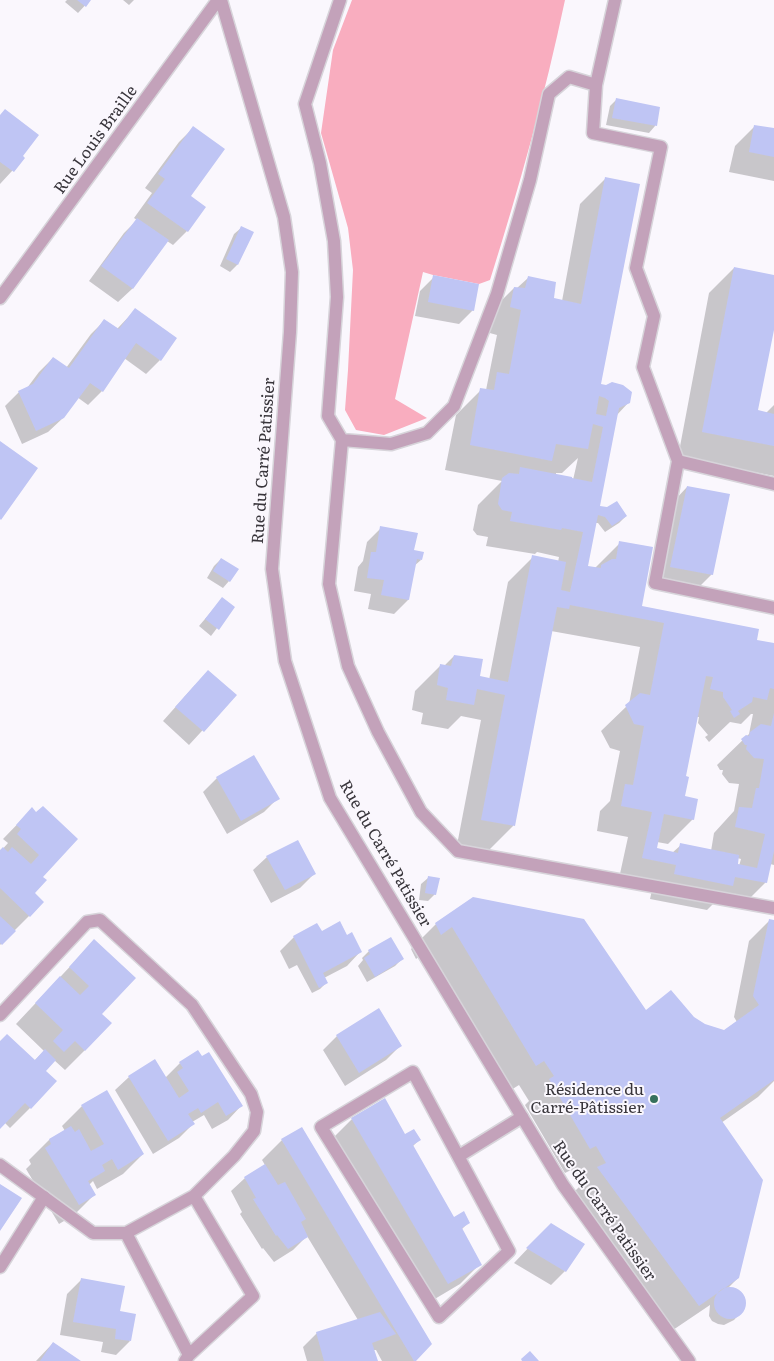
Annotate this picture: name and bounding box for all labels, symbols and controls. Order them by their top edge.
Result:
street label: Rue Louis Braille [50,82,142,198]
street label: Rue du Carré Patissier [249,377,279,545]
street label: Rue du Carré Patissier [335,777,435,931]
place label: Résidence du Carré-Pâtissier [530,1080,644,1118]
marker: Résidence du Carré-Pâtissier [648,1093,660,1105]
street label: Rue du Carré Patissier [548,1137,660,1285]

